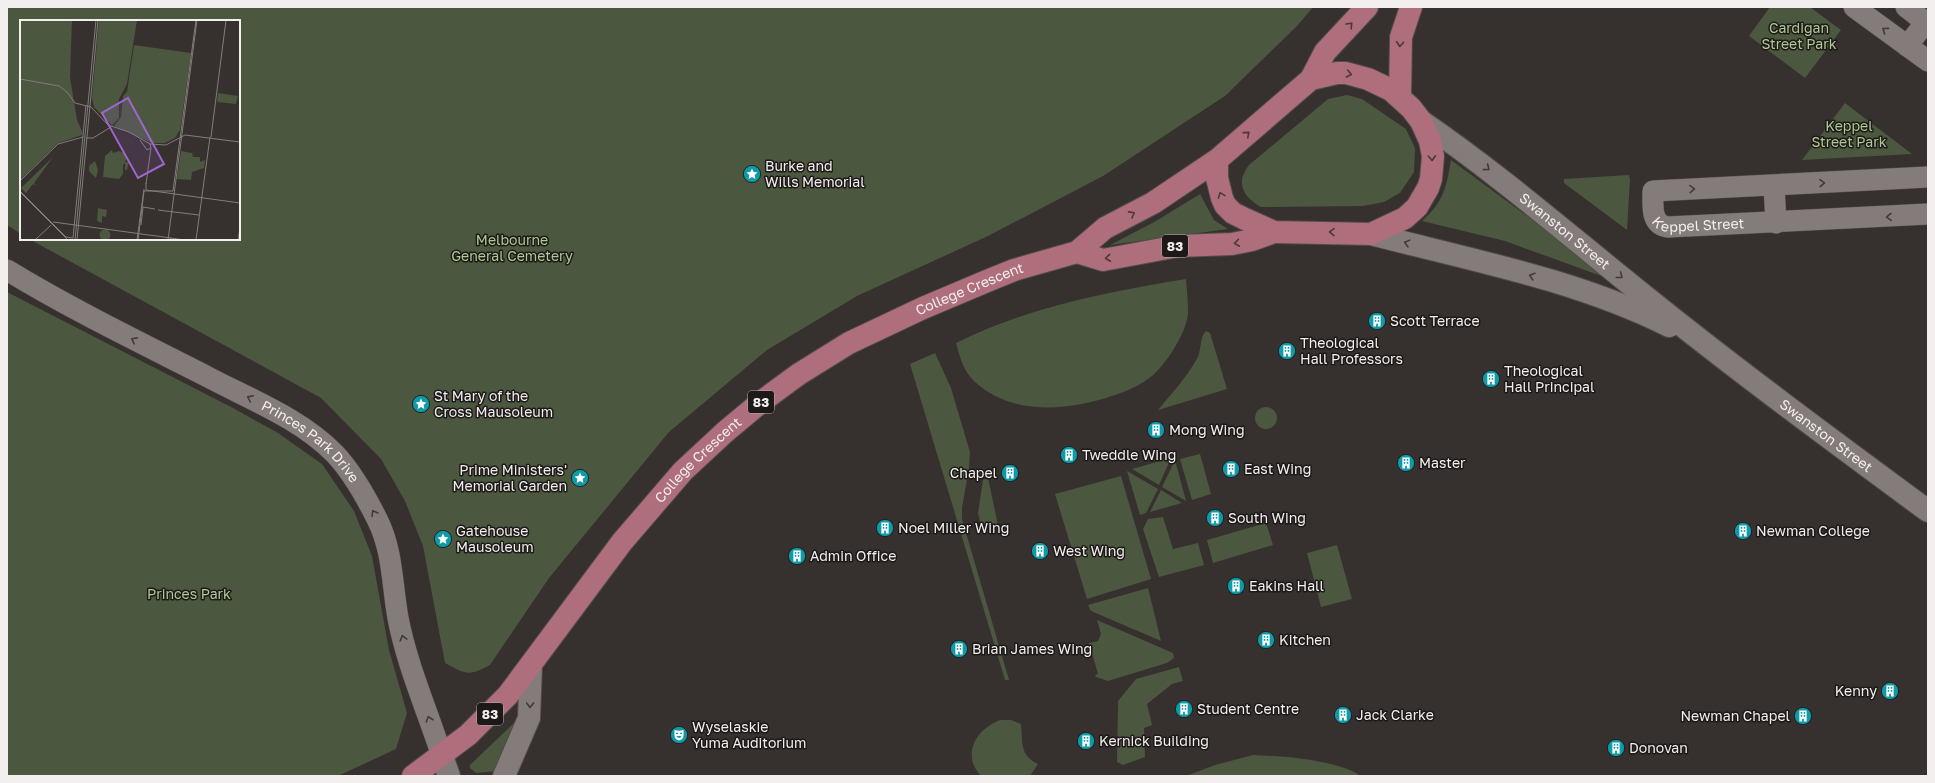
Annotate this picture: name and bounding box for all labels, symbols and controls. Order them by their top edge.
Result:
park label: Cardigan Street Park [1761,19,1837,52]
inset map [20,20,240,240]
one-way arrow [1345,23,1352,30]
one-way arrow [1882,27,1889,35]
one-way arrow [1396,41,1405,47]
one-way arrow [1346,69,1352,78]
park label: Keppel Street Park [1811,117,1887,150]
one-way arrow [1242,132,1250,139]
one-way arrow [1428,155,1437,161]
place label: Burke and Wills Memorial [765,157,865,190]
one-way arrow [1483,163,1490,170]
place icon: Burke and Wills Memorial [742,164,762,184]
one-way arrow [1819,179,1825,188]
one-way arrow [1689,185,1695,193]
street label: Swanston Street [1516,189,1614,272]
one-way arrow [1217,191,1226,198]
one-way arrow [1127,211,1135,219]
one-way arrow [1886,212,1892,221]
street label: Keppel Street [1649,213,1745,235]
one-way arrow [1329,228,1335,237]
park label: Melbourne General Cemetery [451,231,573,264]
road number: 83 [1162,235,1188,257]
one-way arrow [1234,238,1240,247]
one-way arrow [1403,239,1410,248]
one-way arrow [1105,254,1111,263]
street label: College Crescent [913,259,1025,318]
one-way arrow [1615,271,1622,278]
one-way arrow [1529,272,1536,281]
building icon: Scott Terrace [1367,311,1387,331]
place label: Scott Terrace [1390,312,1480,329]
place label: Theological Hall Professors [1300,334,1403,367]
one-way arrow [131,337,138,344]
building icon: Theological Hall Professors [1277,341,1297,361]
place label: Theological Hall Principal [1504,362,1594,395]
building icon: Theological Hall Principal [1481,369,1501,389]
place label: St Mary of the Cross Mausoleum [434,387,553,420]
road number: 83 [748,391,774,413]
place icon: St Mary of the Cross Mausoleum [411,394,431,414]
street label: Swanston Street [1777,395,1876,475]
one-way arrow [247,396,254,403]
street label: Princes Park Drive [259,396,363,485]
street label: College Crescent [651,413,745,506]
building icon: Mong Wing [1146,420,1166,440]
place label: Mong Wing [1169,421,1245,438]
building icon: Tweddle Wing [1059,445,1079,465]
place label: Tweddle Wing [1082,446,1176,463]
building icon: Master [1396,453,1416,473]
place label: Master [1419,454,1466,471]
building icon: East Wing [1221,459,1241,479]
place label: East Wing [1244,460,1311,477]
place label: Prime Ministers' Memorial Garden [453,461,567,494]
building icon: Chapel [1000,463,1020,483]
place label: Chapel [950,464,997,481]
place icon: Prime Ministers' Memorial Garden [570,468,590,488]
building icon: South Wing [1205,508,1225,528]
one-way arrow [371,509,378,517]
place label: South Wing [1228,509,1306,526]
building icon: Noel Miller Wing [875,518,895,538]
place label: Noel Miller Wing [898,519,1009,536]
building icon: Newman College [1733,521,1753,541]
place label: Gatehouse Mausoleum [456,522,534,555]
place label: Newman College [1756,522,1870,539]
place icon: Gatehouse Mausoleum [433,529,453,549]
building icon: West Wing [1030,541,1050,561]
place label: West Wing [1053,542,1125,559]
building icon: Admin Office [787,546,807,566]
place label: Admin Office [810,547,896,564]
building icon: Eakins Hall [1226,576,1246,596]
place label: Eakins Hall [1249,577,1324,594]
park label: Princes Park [147,585,231,602]
building icon: Kitchen [1256,630,1276,650]
place label: Kitchen [1279,631,1331,648]
one-way arrow [399,635,408,642]
building icon: Brian James Wing [949,639,969,659]
place label: Brian James Wing [972,640,1092,657]
building icon: Kenny [1880,681,1900,701]
place label: Kenny [1835,682,1877,699]
building icon: Student Centre [1174,699,1194,719]
place label: Student Centre [1197,700,1299,717]
one-way arrow [525,702,534,708]
road number: 83 [477,703,503,725]
building icon: Jack Clarke [1333,705,1353,725]
place label: Jack Clarke [1356,706,1434,723]
building icon: Newman Chapel [1793,706,1813,726]
place label: Newman Chapel [1680,707,1790,724]
one-way arrow [426,715,434,722]
place label: Wyselaskie Yuma Auditorium [692,718,806,751]
theatre icon: Wyselaskie Yuma Auditorium [669,725,689,745]
building icon: Kernick Building [1076,731,1096,751]
place label: Kernick Building [1099,732,1209,749]
building icon: Donovan [1606,738,1626,758]
place label: Donovan [1629,739,1688,756]

